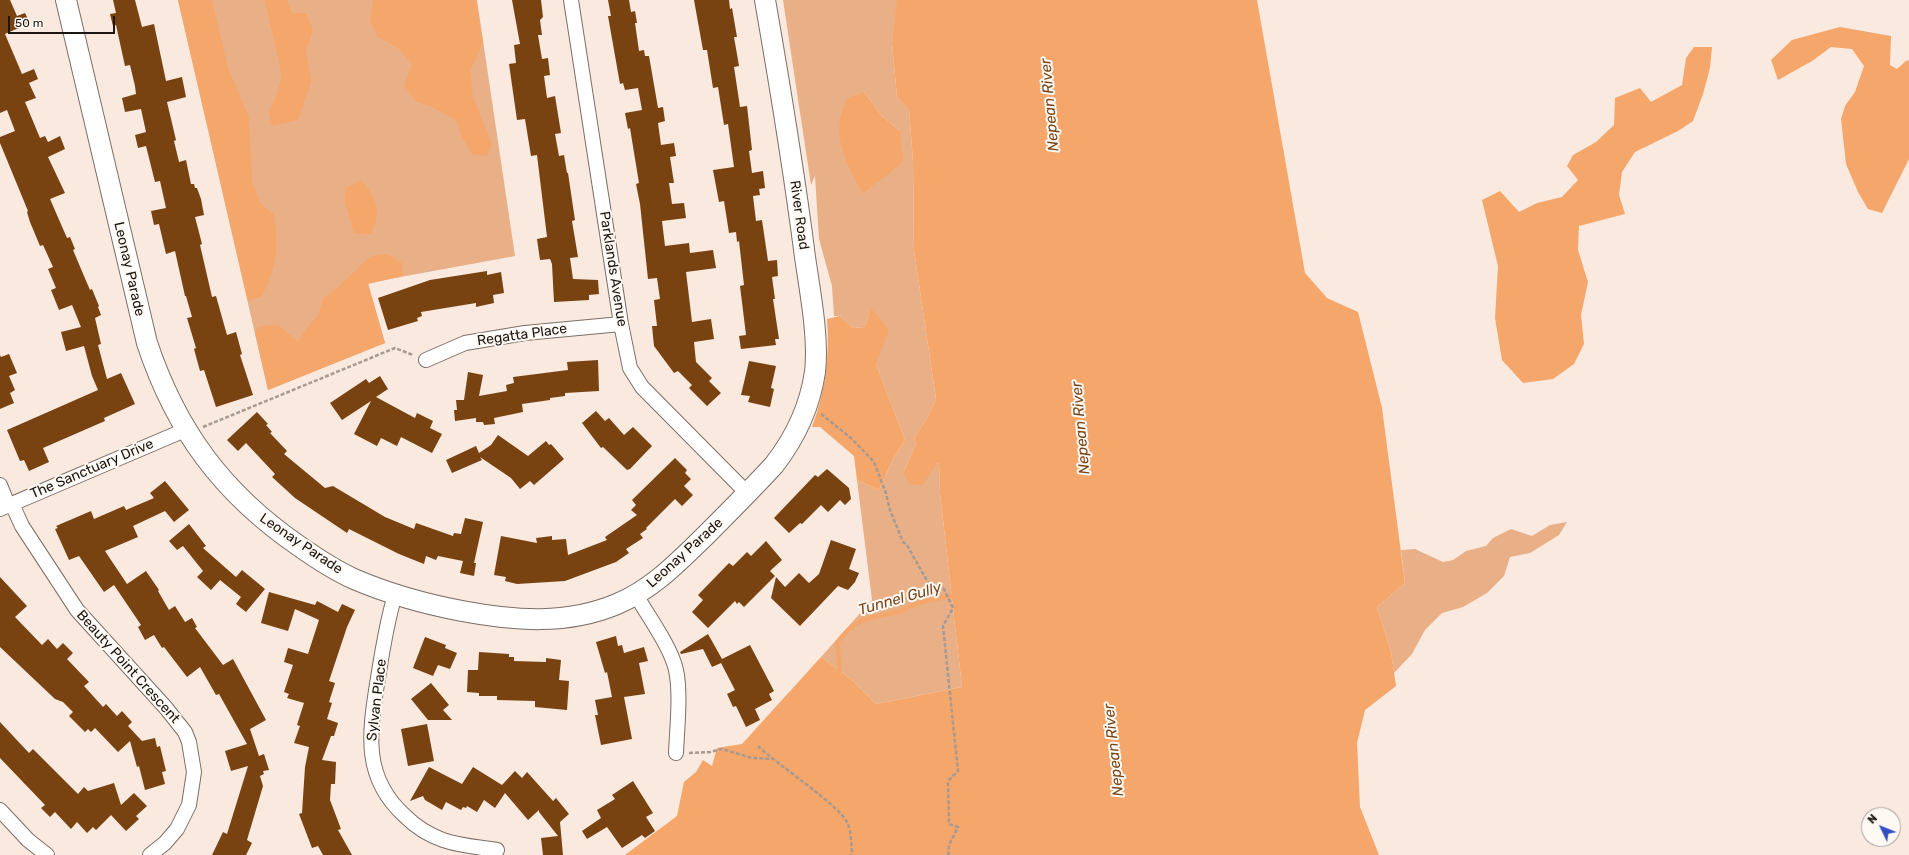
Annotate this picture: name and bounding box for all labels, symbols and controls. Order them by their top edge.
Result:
scale bar [10,8,117,34]
text: 50 m [15,16,43,30]
water label: Nepean River [1037,58,1063,152]
street label: River Road [786,179,812,251]
street label: Parklands Avenue [596,210,630,328]
street label: Leonay Parade [110,220,148,318]
street label: Regatta Place [476,320,568,350]
water label: Nepean River [1068,381,1094,475]
street label: The Sanctuary Drive [28,435,156,503]
street label: Leonay Parade [256,510,346,578]
street label: Leonay Parade [644,514,726,592]
water label: Tunnel Gully [856,579,944,619]
street label: Beauty Point Crescent [73,607,183,727]
street label: Sylvan Place [364,658,390,742]
water label: Nepean River [1100,703,1128,797]
north arrow [1861,807,1901,847]
text: N [1865,812,1880,826]

